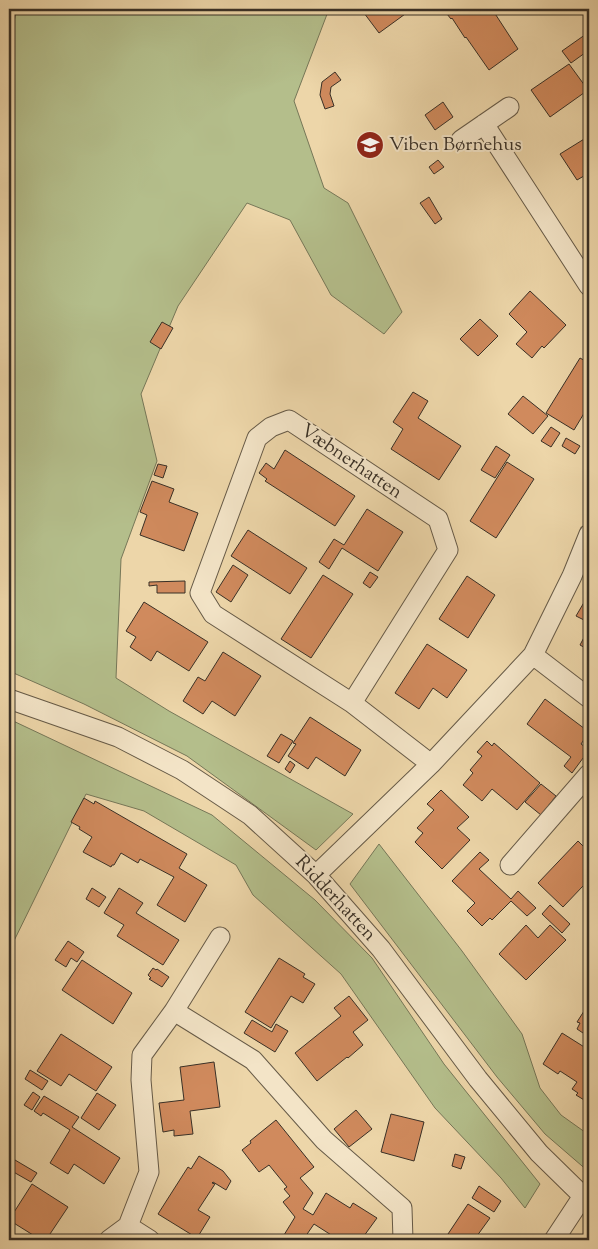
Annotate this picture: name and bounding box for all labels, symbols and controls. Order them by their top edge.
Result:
school or university icon: Viben Børnehus [355,130,385,160]
place label: Viben Børnehus [389,132,522,159]
street label: Væbnerhatten [295,418,407,506]
street label: Ridderhatten [288,850,382,948]

